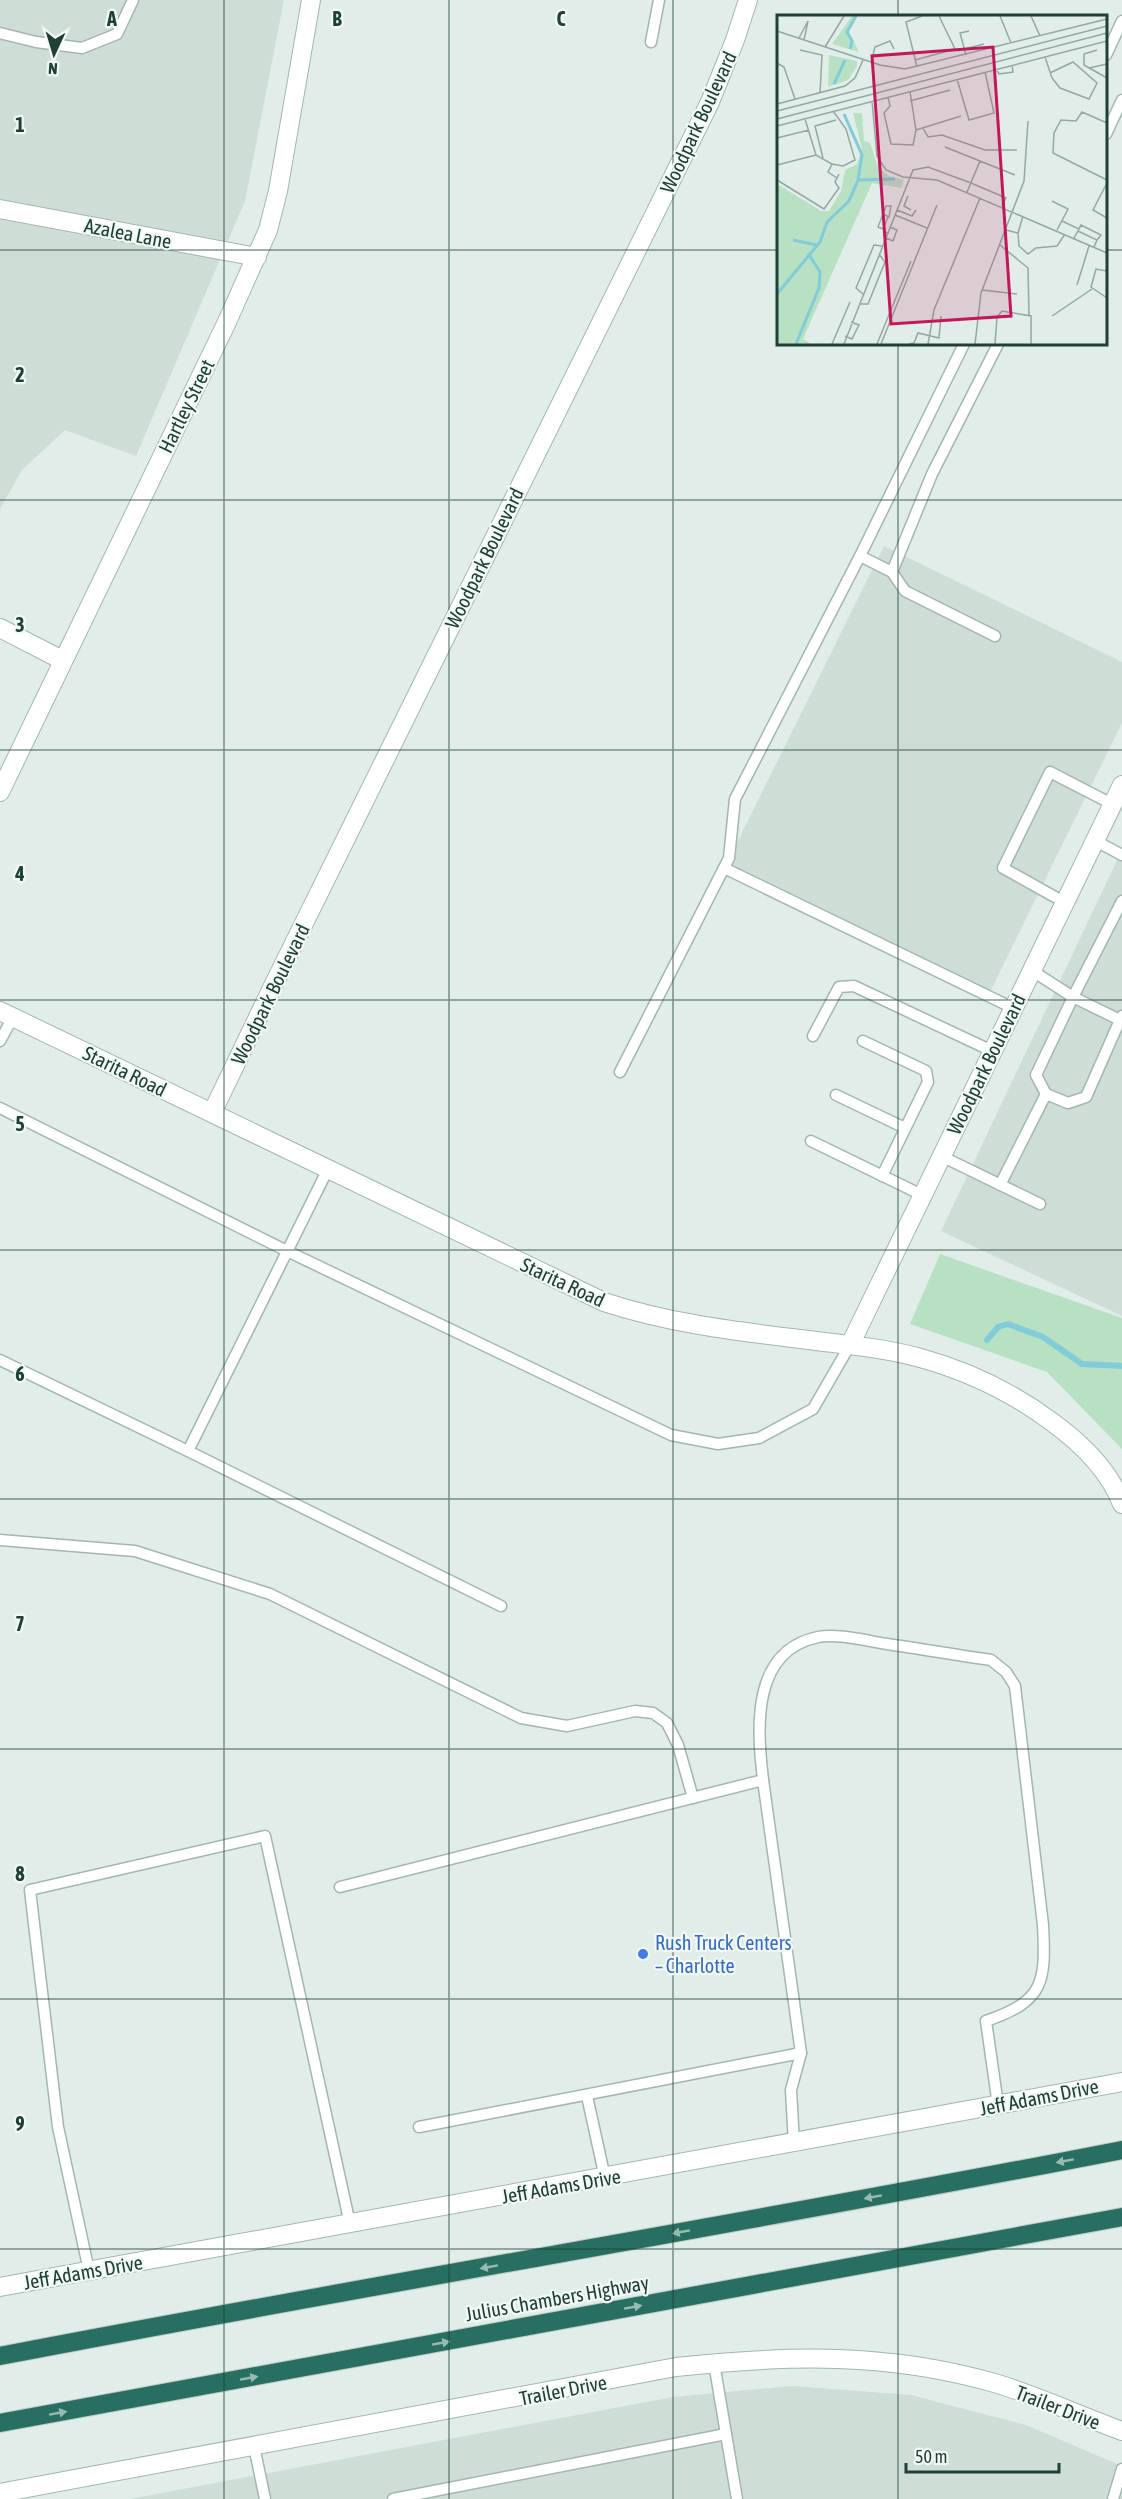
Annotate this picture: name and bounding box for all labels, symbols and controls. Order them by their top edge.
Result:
text: A [106,7,117,30]
text: B [332,7,342,30]
text: C [557,7,566,30]
inset map [777,15,1107,345]
north arrow [24,24,84,84]
street label: Woodpark Boulevard [655,48,741,196]
text: N [48,60,58,78]
text: 1 [15,113,25,136]
street label: Azalea Lane [82,213,174,253]
street label: Hartley Street [153,355,219,457]
text: 2 [15,363,25,386]
street label: Woodpark Boulevard [440,484,528,632]
text: 3 [15,613,25,636]
text: 4 [14,862,25,885]
street label: Woodpark Boulevard [226,920,314,1068]
street label: Woodpark Boulevard [942,990,1030,1138]
street label: Starita Road [80,1041,170,1101]
text: 5 [15,1112,25,1135]
street label: Starita Road [517,1253,609,1311]
text: 6 [15,1362,25,1385]
text: 7 [15,1612,25,1635]
text: 8 [15,1862,25,1885]
place label: Rush Truck Centers – Charlotte [655,1931,792,1977]
marker: Rush Truck Centers – Charlotte [636,1947,650,1961]
street label: Jeff Adams Drive [978,2074,1100,2120]
text: 9 [15,2112,25,2135]
one-way arrow [1055,2157,1074,2166]
street label: Jeff Adams Drive [500,2164,622,2208]
one-way arrow [863,2193,882,2202]
one-way arrow [671,2228,690,2237]
street label: Jeff Adams Drive [22,2250,144,2294]
one-way arrow [479,2263,498,2272]
street label: Julius Chambers Highway [463,2271,651,2325]
one-way arrow [624,2302,643,2311]
one-way arrow [432,2338,451,2347]
street label: Trailer Drive [517,2370,609,2410]
one-way arrow [240,2373,259,2382]
street label: Trailer Drive [1013,2380,1103,2434]
one-way arrow [48,2408,67,2417]
scale bar [906,2436,1059,2474]
text: 50 m [915,2446,947,2467]

